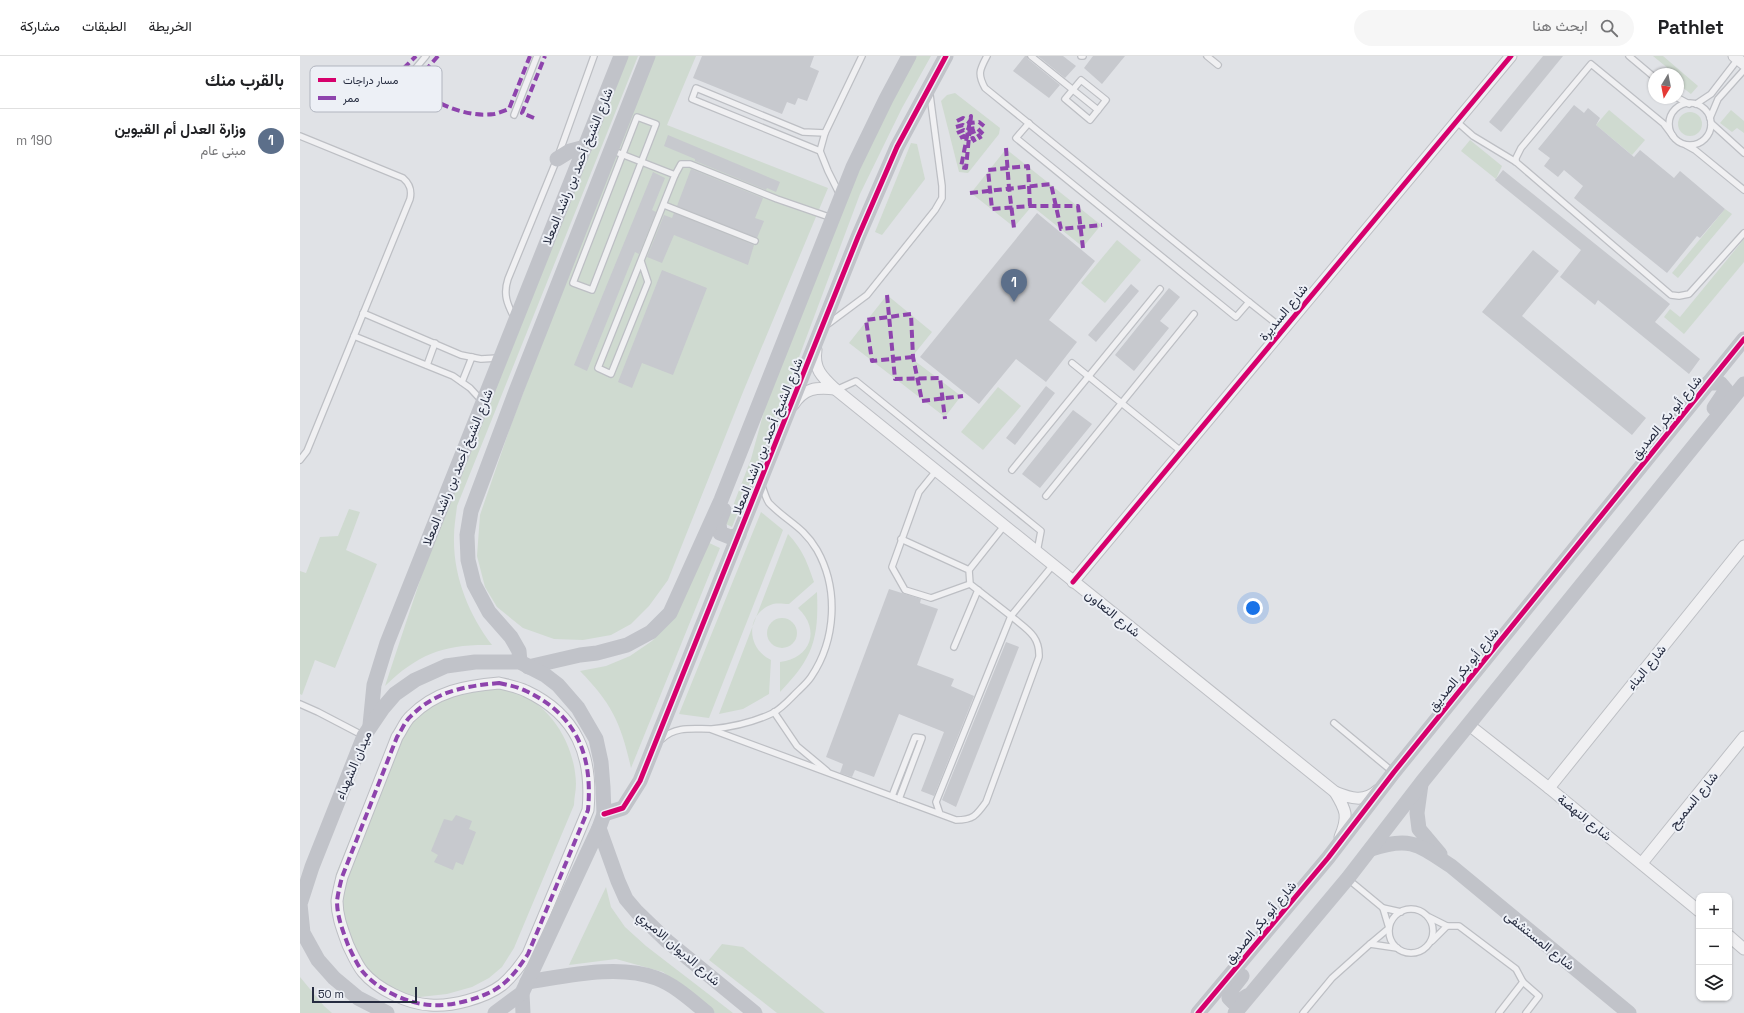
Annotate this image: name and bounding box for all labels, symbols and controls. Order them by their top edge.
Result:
search box [1354,10,1634,46]
text: Pathlet [1658,15,1724,40]
text: ابحث هنا [1532,16,1588,35]
text: مشاركة [20,17,60,35]
text: الطبقات [82,17,126,35]
text: الخريطة [148,17,192,35]
icon: search [1598,17,1620,39]
legend [310,66,442,112]
north arrow [1648,68,1684,104]
text: بالقرب منك [205,69,284,91]
text: مسار دراجات [343,73,398,87]
street label: شارع الشيخ أحمد بن راشد المعلا [538,85,618,247]
text: ممر [342,91,360,105]
text: وزارة العدل أم القيوين [114,119,246,138]
text: 190 m [16,132,52,149]
text: 1 [268,132,274,149]
text: مبنى عام [200,142,246,159]
pin: 1 [1001,269,1027,302]
street label: شارع السديرة [1255,280,1312,345]
street label: شارع الشيخ أحمد بن راشد المعلا [728,355,808,517]
street label: شارع أبو بكر الصديق [1627,372,1706,463]
street label: شارع الشيخ أحمد بن راشد المعلا [418,386,498,548]
street label: شارع التعاون [1081,586,1144,642]
your location [1243,598,1263,618]
street label: شارع أبو بكر الصديق [1424,624,1503,715]
street label: شارع البناء [1623,641,1671,694]
street label: ميدان الشهداء [331,728,376,802]
street label: شارع السميح [1665,768,1722,833]
street label: شارع النهضة [1553,790,1615,845]
street label: شارع أبو بكر الصديق [1221,877,1301,968]
map controls [1696,893,1732,1001]
button: + [1696,893,1732,929]
street label: شارع الديوان الاميري [632,907,724,991]
street label: شارع المستشفى [1501,907,1578,975]
button: − [1696,929,1732,965]
button: layers [1696,965,1732,1001]
scale bar [312,985,417,1004]
text: 50 m [318,987,344,1001]

